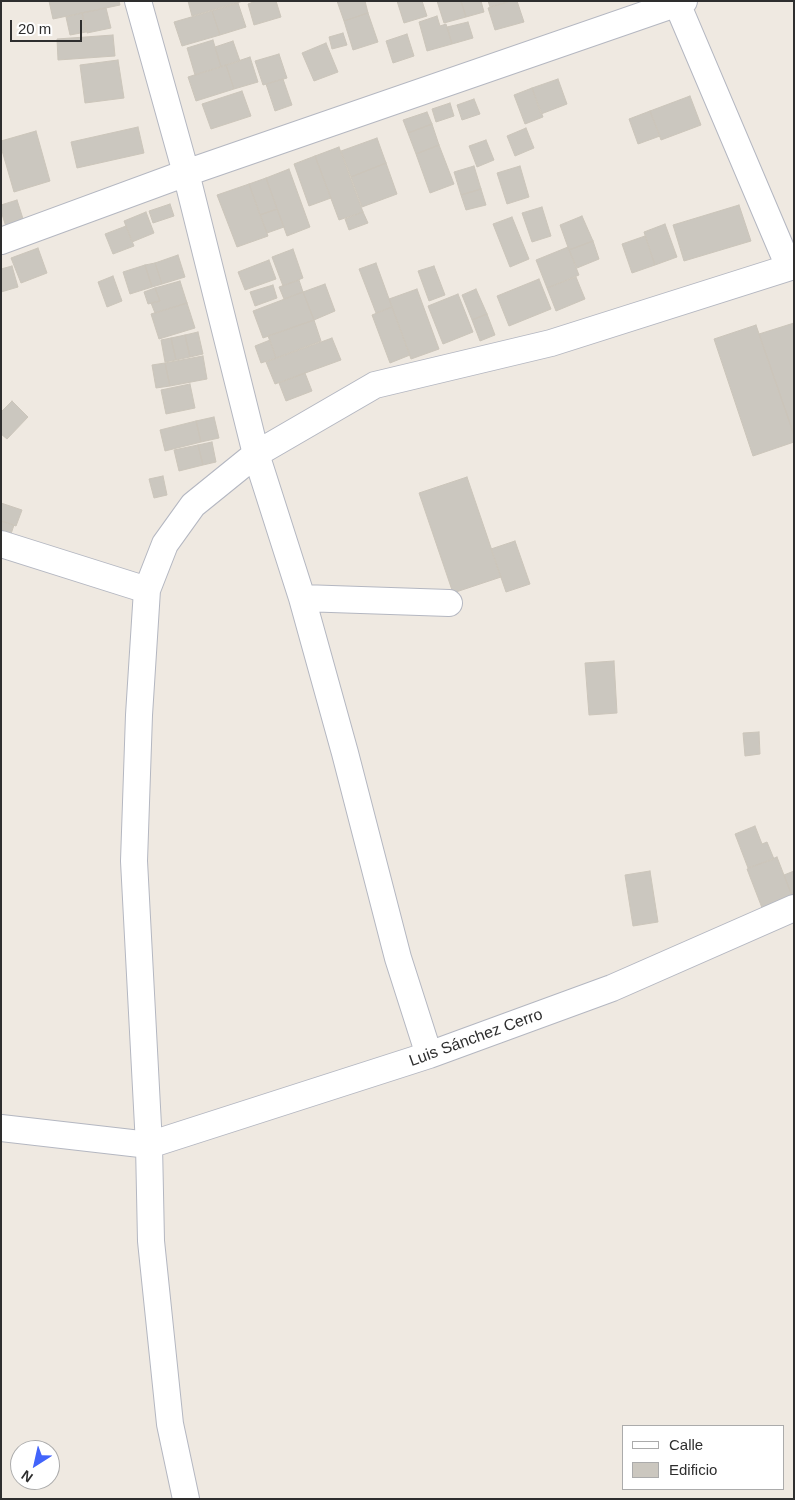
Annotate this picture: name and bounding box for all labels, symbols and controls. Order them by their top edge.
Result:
scale bar [12,10,85,42]
text: 20 m [18,20,51,37]
street label: Luis Sánchez Cerro [407,1005,545,1071]
legend [622,1425,785,1490]
text: Calle [669,1436,703,1453]
north arrow [10,1440,60,1490]
text: Edificio [669,1461,717,1478]
text: N [18,1467,36,1486]

